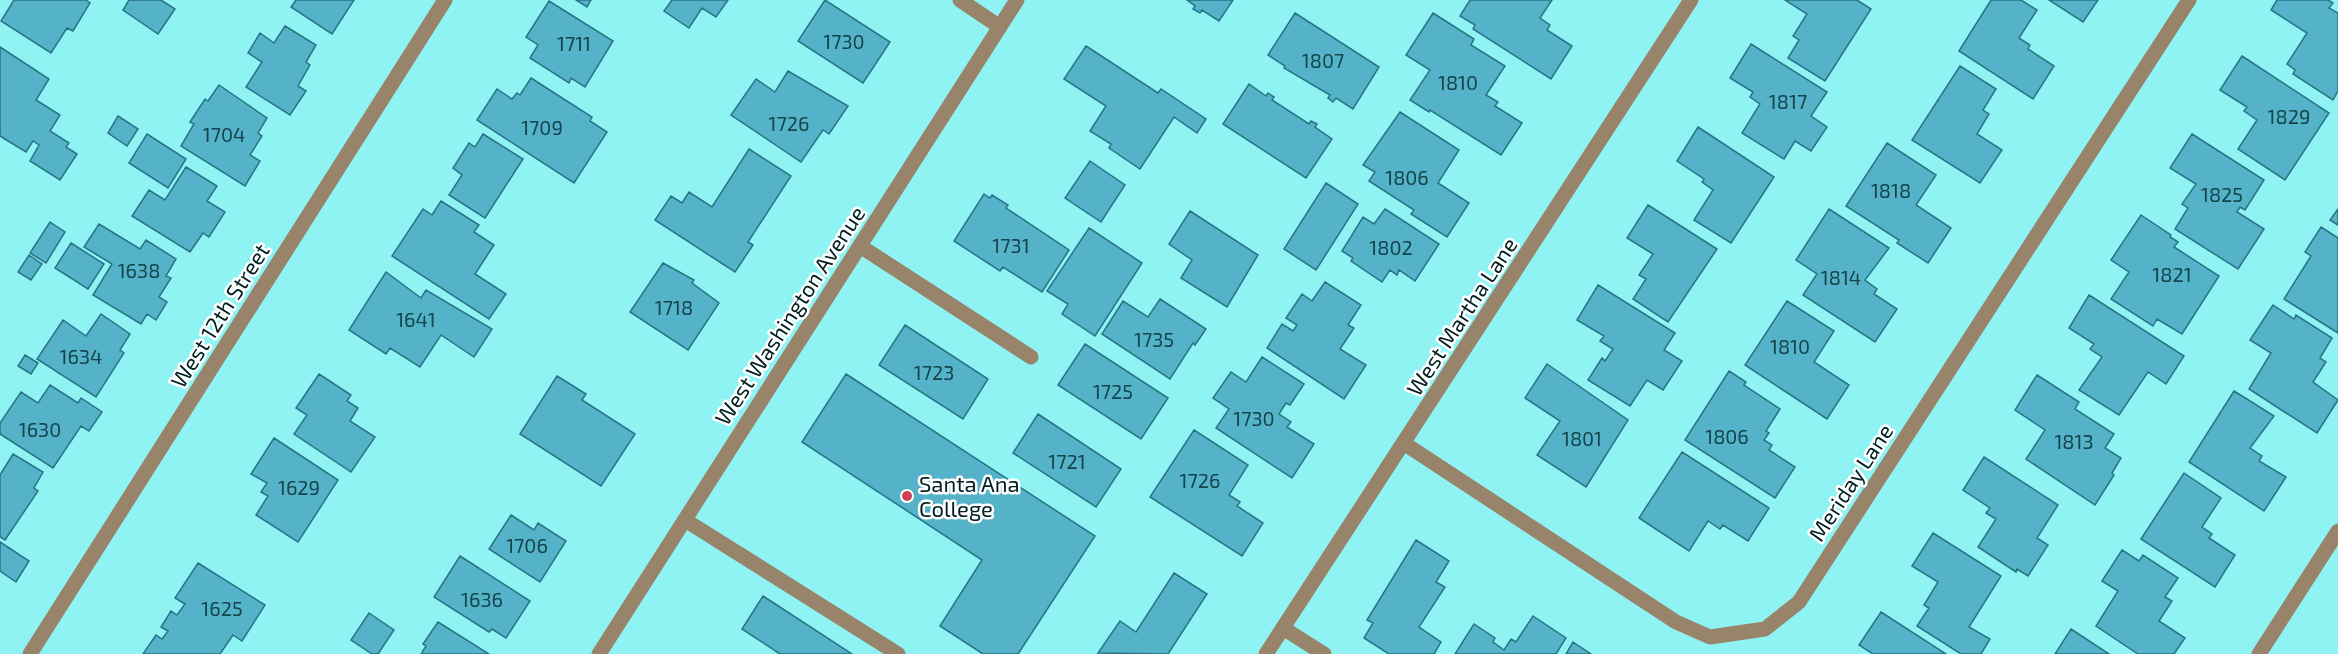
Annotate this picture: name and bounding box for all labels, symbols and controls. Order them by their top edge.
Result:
house number: 1730 [823,29,865,53]
house number: 1711 [557,31,591,55]
house number: 1807 [1302,48,1344,72]
house number: 1810 [1438,70,1478,94]
house number: 1817 [1769,89,1807,113]
house number: 1829 [2268,104,2310,128]
house number: 1726 [769,111,809,135]
house number: 1709 [521,115,563,139]
house number: 1704 [203,122,245,146]
house number: 1806 [1385,165,1429,189]
house number: 1818 [1871,178,1911,202]
house number: 1825 [2201,182,2243,206]
street label: West Washington Avenue [709,201,869,429]
street label: West Martha Lane [1400,232,1522,400]
house number: 1731 [992,233,1030,257]
house number: 1802 [1369,235,1413,259]
street label: West 12th Street [164,238,274,392]
house number: 1638 [118,258,160,282]
house number: 1821 [2152,262,2192,286]
house number: 1814 [1821,265,1861,289]
house number: 1718 [655,295,693,319]
house number: 1641 [396,307,436,331]
house number: 1735 [1134,327,1174,351]
house number: 1810 [1770,334,1810,358]
house number: 1634 [60,344,102,368]
house number: 1723 [914,360,954,384]
house number: 1725 [1093,379,1133,403]
house number: 1730 [1233,406,1275,430]
house number: 1630 [19,417,61,441]
street label: Meriday Lane [1803,419,1897,545]
house number: 1806 [1705,424,1749,448]
house number: 1801 [1562,426,1602,450]
house number: 1813 [2054,429,2094,453]
house number: 1721 [1048,449,1086,473]
house number: 1726 [1180,468,1220,492]
place label: Santa Ana College [919,470,1020,521]
house number: 1629 [278,475,320,499]
marker: Santa Ana College [900,489,914,503]
house number: 1706 [506,533,548,557]
house number: 1636 [461,587,503,611]
house number: 1625 [201,596,243,620]

